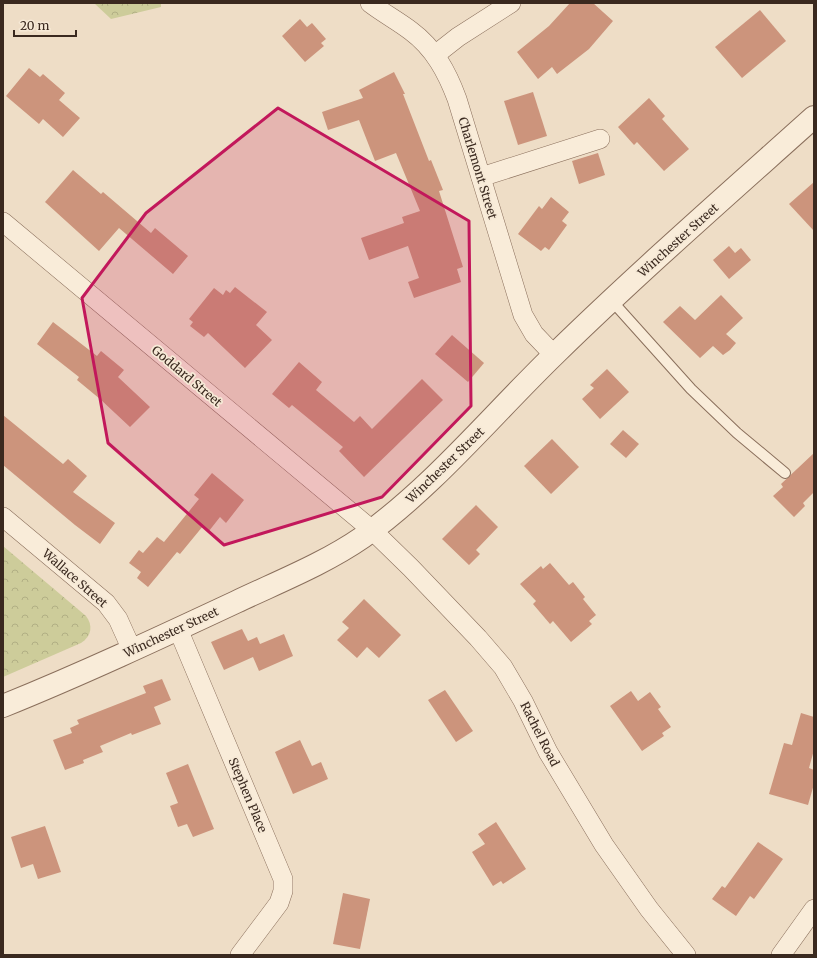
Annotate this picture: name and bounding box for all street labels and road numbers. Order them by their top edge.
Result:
street label: Charlemont Street [455,115,501,221]
street label: Winchester Street [634,200,722,281]
street label: Goddard Street [149,342,225,410]
street label: Winchester Street [402,424,487,507]
street label: Wallace Street [39,545,111,611]
street label: Winchester Street [120,603,221,661]
street label: Rachel Road [517,699,563,769]
street label: Stephen Place [225,755,271,835]

